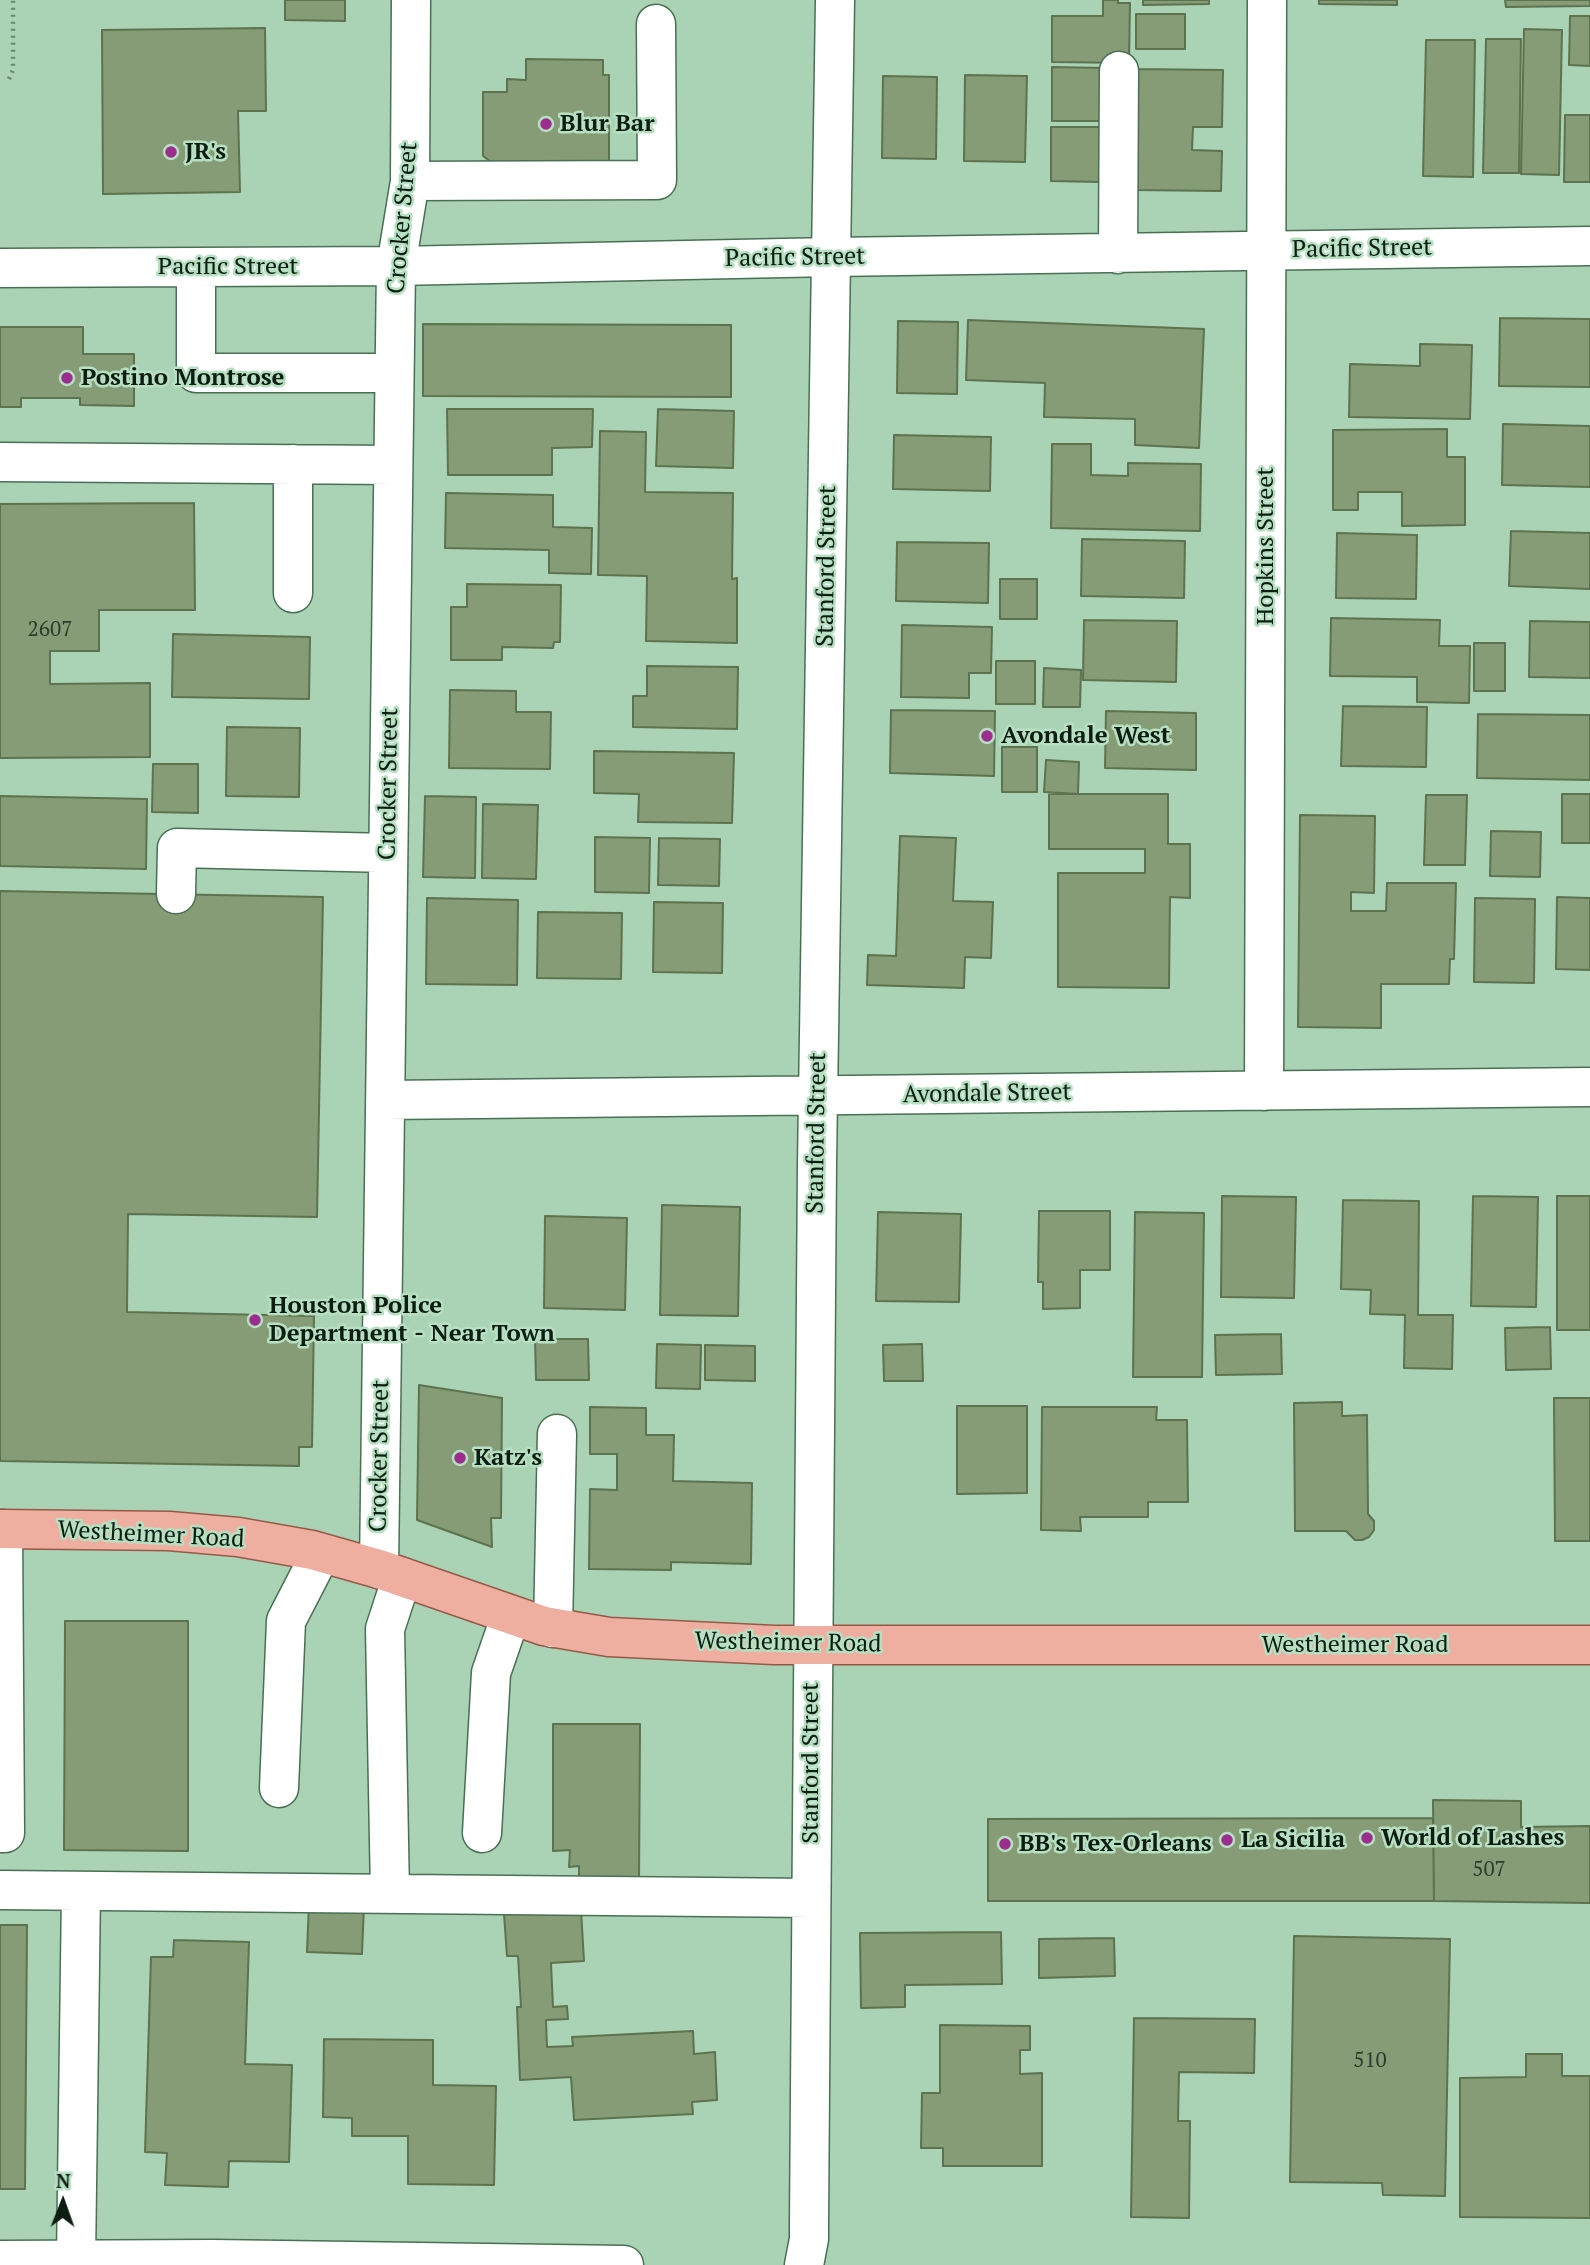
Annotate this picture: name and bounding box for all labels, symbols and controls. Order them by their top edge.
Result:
place label: Blur Bar [560,110,655,138]
marker: Blur Bar [538,116,554,132]
place label: JR's [185,138,226,166]
street label: Crocker Street [382,141,424,295]
marker: JR's [163,144,179,160]
street label: Pacific Street [1292,233,1432,265]
street label: Pacific Street [725,242,865,274]
street label: Pacific Street [158,253,298,281]
place label: Postino Montrose [81,364,284,392]
marker: Postino Montrose [59,370,75,386]
street label: Hopkins Street [1252,467,1280,625]
street label: Stanford Street [811,485,843,647]
house number: 2607 [28,617,72,643]
street label: Crocker Street [373,708,405,860]
place label: Avondale West [1001,722,1170,750]
marker: Avondale West [979,728,995,744]
street label: Stanford Street [801,1052,833,1214]
street label: Avondale Street [902,1078,1072,1110]
place label: Houston Police Department - Near Town [269,1292,555,1348]
marker: Houston Police Department - Near Town [247,1312,263,1328]
street label: Crocker Street [364,1380,396,1532]
place label: Katz's [474,1444,542,1472]
marker: Katz's [452,1450,468,1466]
street label: Westheimer Road [57,1516,245,1554]
street label: Westheimer Road [694,1627,882,1659]
street label: Westheimer Road [1262,1631,1448,1659]
street label: Stanford Street [797,1682,825,1844]
place label: World of Lashes [1381,1824,1564,1852]
place label: La Sicilia [1241,1826,1345,1854]
place label: BB's Tex-Orleans [1019,1830,1212,1858]
marker: World of Lashes [1359,1830,1375,1846]
marker: La Sicilia [1219,1832,1235,1848]
marker: BB's Tex-Orleans [997,1836,1013,1852]
house number: 507 [1472,1857,1506,1883]
house number: 510 [1353,2048,1387,2074]
north arrow [28,2167,98,2237]
text: N [56,2168,71,2193]

